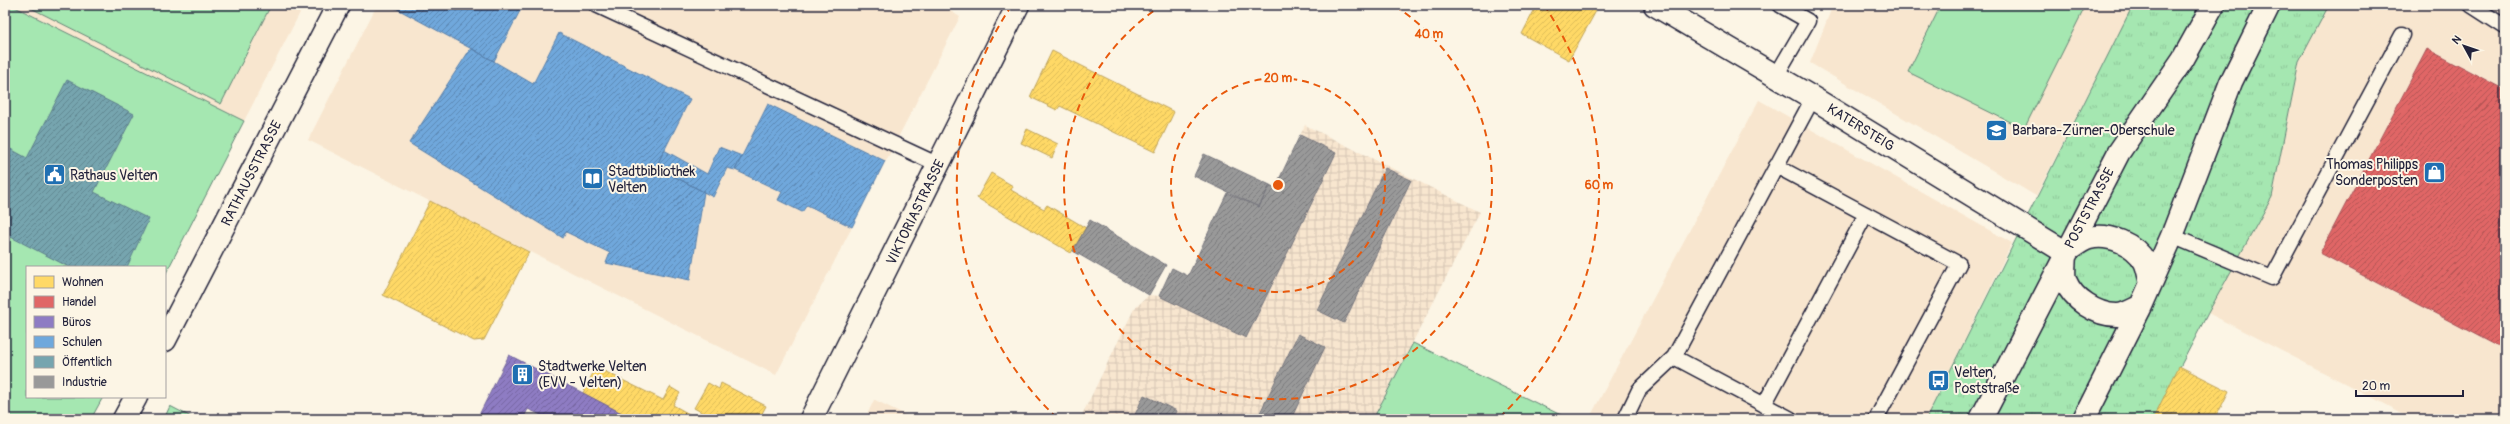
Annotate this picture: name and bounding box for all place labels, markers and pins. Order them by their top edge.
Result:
school or university icon: Barbara-Zürner-Oberschule [1984,117,2010,143]
place label: Barbara-Zürner-Oberschule [2012,122,2175,139]
place label: Thomas Philipps Sonderposten [2326,156,2419,189]
shop icon: Thomas Philipps Sonderposten [2421,159,2447,185]
public building icon: Rathaus Velten [41,162,67,188]
place label: Stadtbibliothek Velten [608,163,696,196]
library icon: Stadtbibliothek Velten [580,166,606,192]
place label: Rathaus Velten [70,167,158,184]
centre of rings [1271,178,1285,192]
place label: Stadtwerke Velten (EVV - Velten) [538,358,647,391]
building icon: Stadtwerke Velten (EVV - Velten) [510,361,536,387]
place label: Velten, Poststraße [1954,364,2019,397]
bus stop icon: Velten, Poststraße [1925,367,1951,393]

